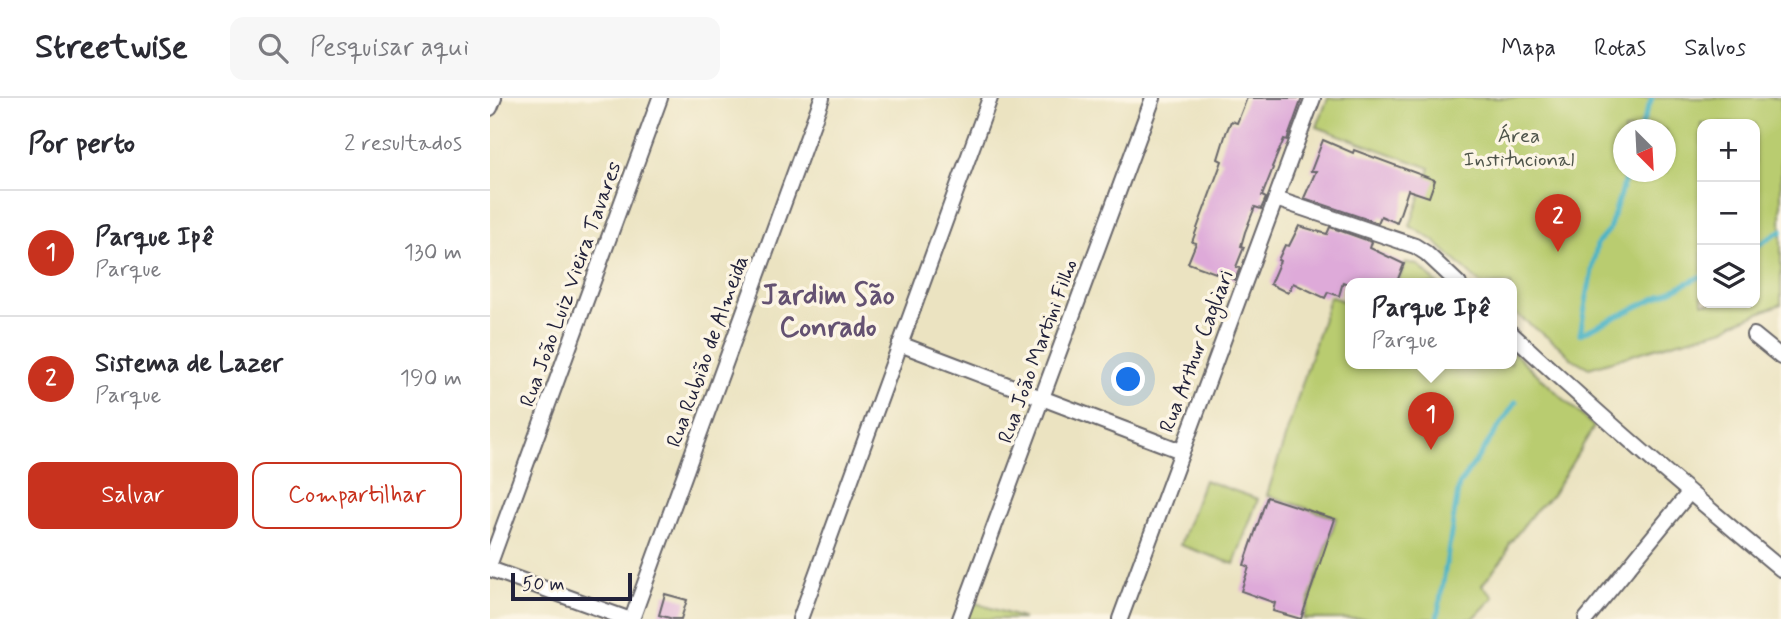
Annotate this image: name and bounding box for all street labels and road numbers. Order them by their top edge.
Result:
street label: Rua João Luiz Vieira Tavares [513,158,628,411]
street label: Rua Rubião de Almeida [660,252,756,451]
street label: Rua João Martini Filho [992,256,1084,447]
street label: Rua Arthur Cagliari [1153,266,1242,437]

